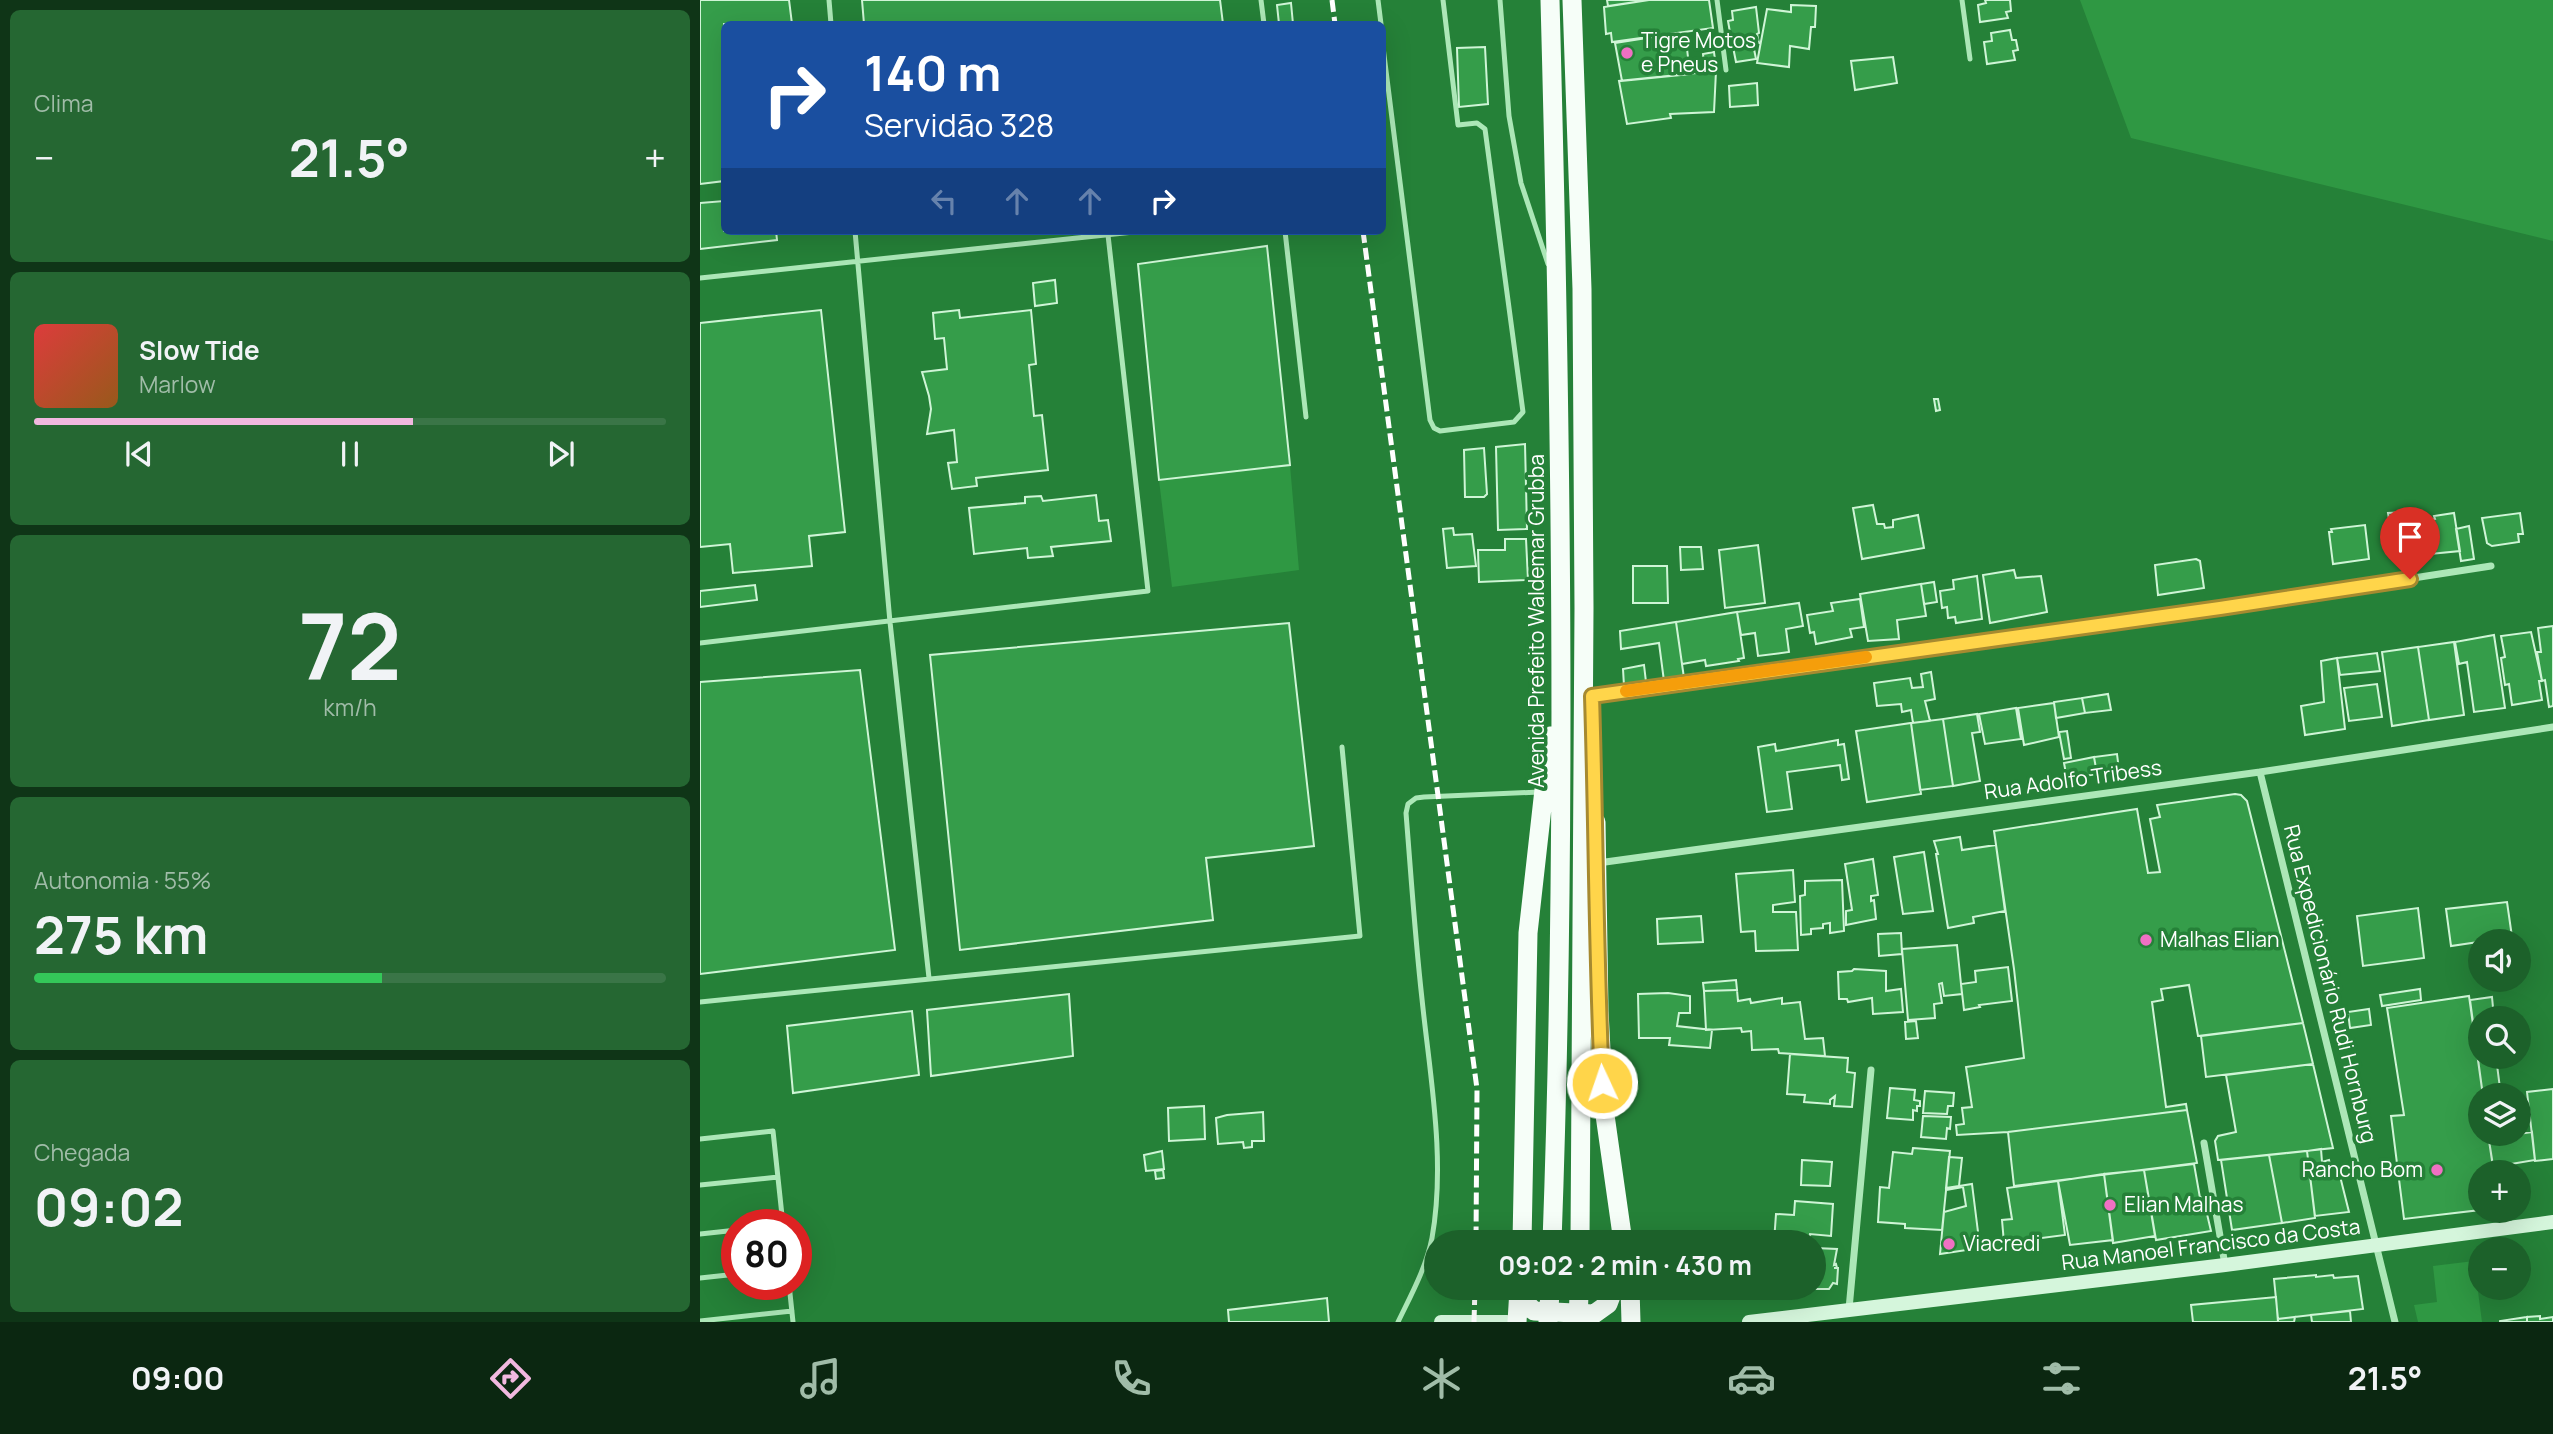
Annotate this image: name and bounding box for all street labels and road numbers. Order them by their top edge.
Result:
street label: Avenida Prefeito Waldemar Grubba [1522,454,1550,788]
street label: Rua Adolfo Tribess [1982,753,2163,805]
street label: Rua Expedicionário Rudi Hornburg [2278,822,2384,1146]
street label: Rua Manoel Francisco da Costa [2060,1212,2362,1276]

